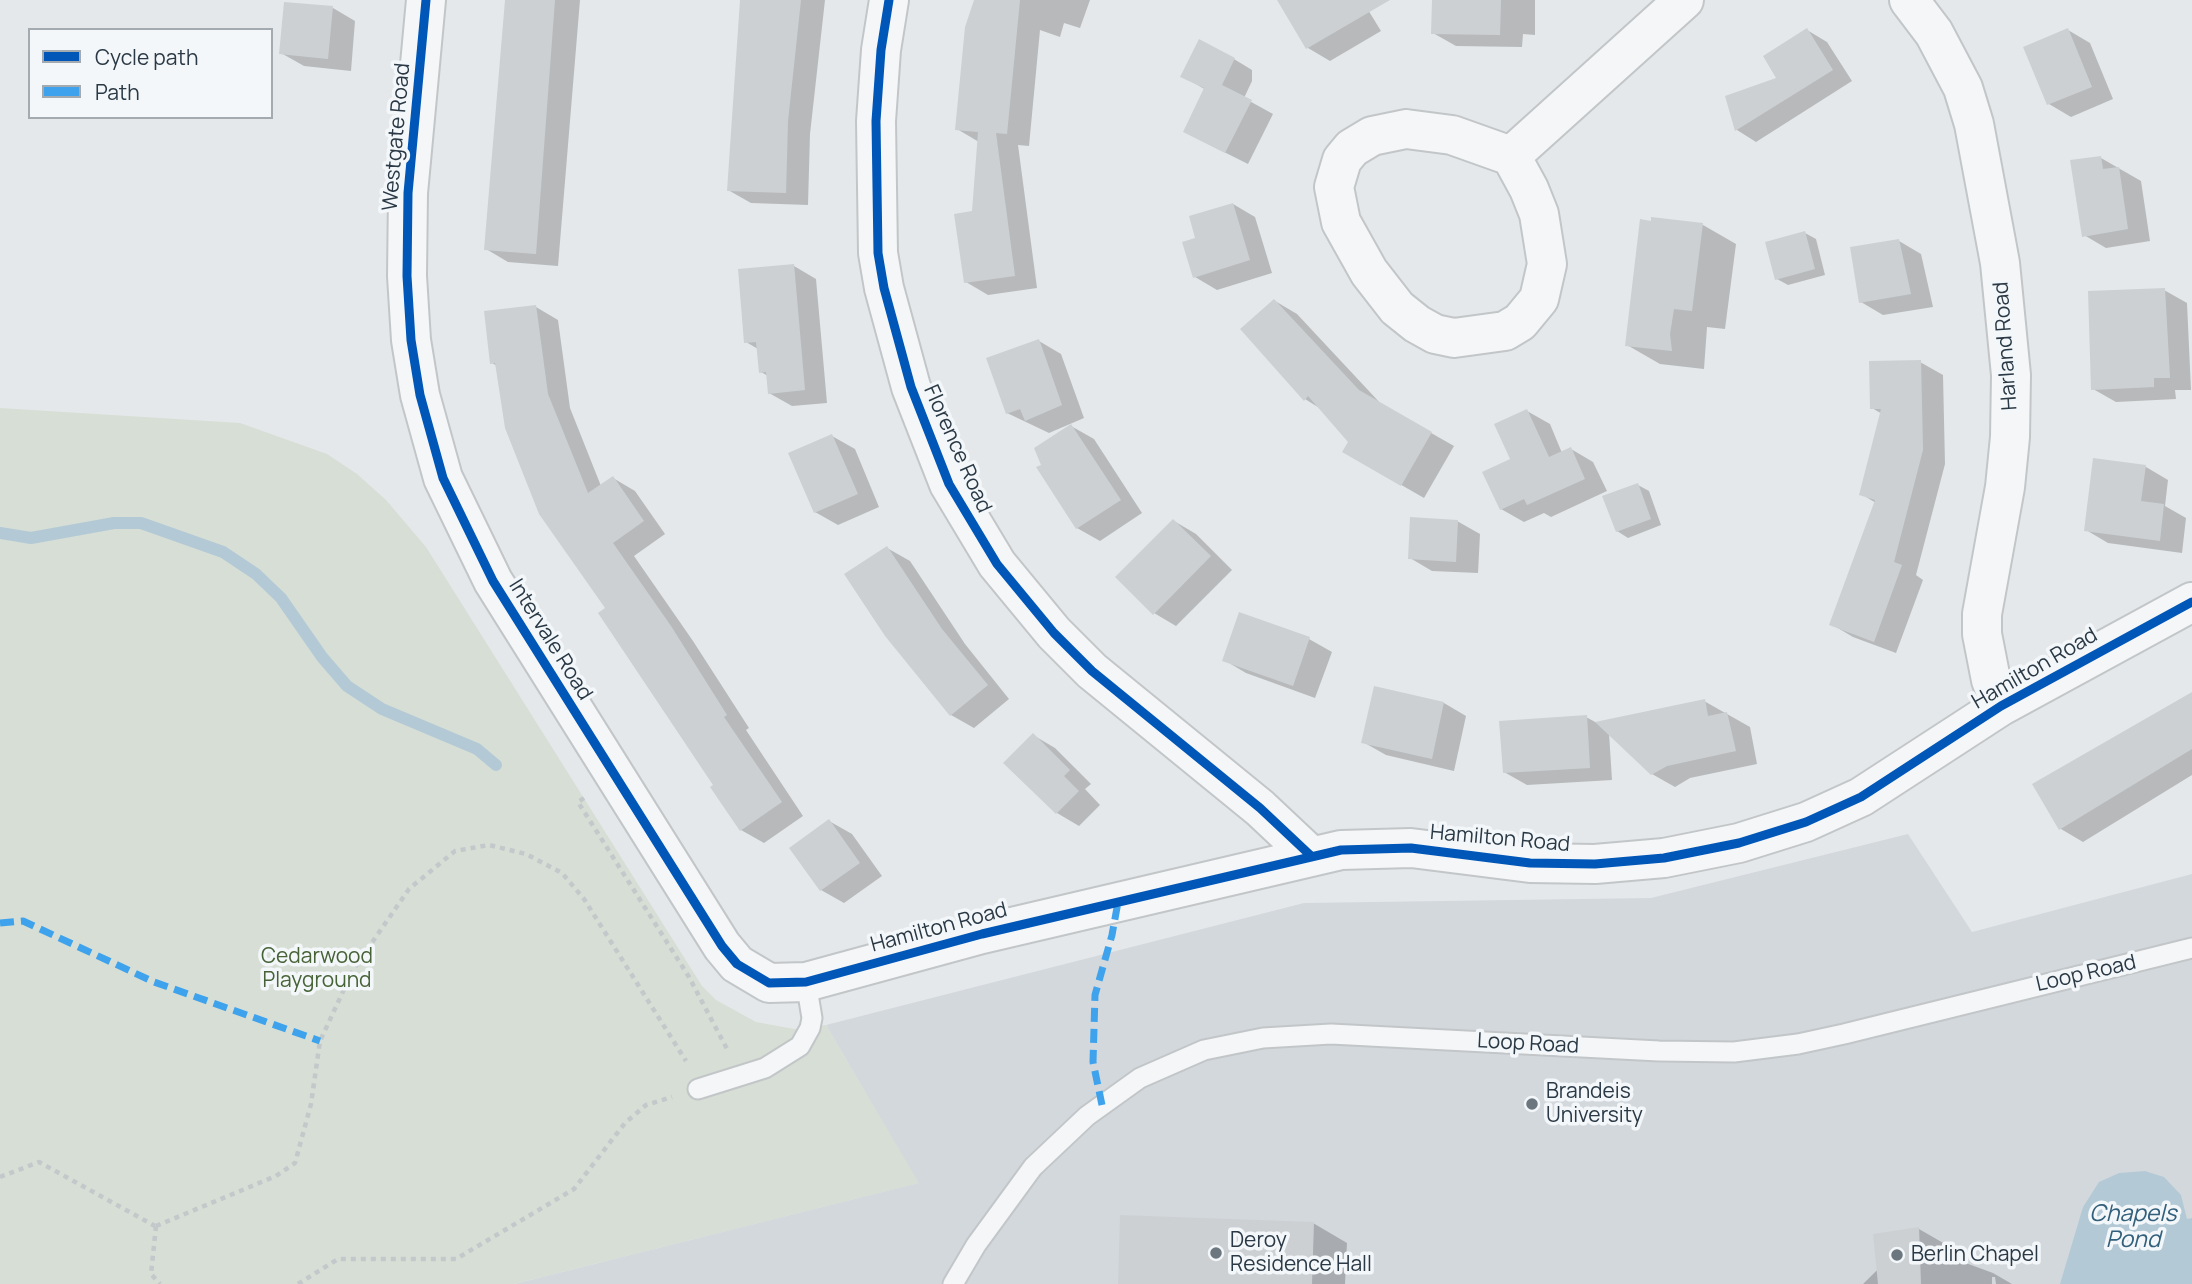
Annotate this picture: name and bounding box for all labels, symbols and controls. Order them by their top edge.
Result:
legend [28,28,273,119]
text: Cycle path [95,43,198,71]
street label: Westgate Road [378,62,416,212]
text: Path [95,78,140,106]
street label: Harland Road [1989,281,2023,411]
street label: Florence Road [918,381,996,517]
street label: Intervale Road [503,575,597,705]
street label: Hamilton Road [1968,623,2102,715]
street label: Hamilton Road [1429,820,1571,858]
street label: Hamilton Road [868,898,1010,958]
park label: Cedarwood Playground [261,944,373,994]
street label: Loop Road [2033,950,2139,998]
street label: Loop Road [1476,1029,1580,1059]
place label: Brandeis University [1546,1079,1643,1129]
marker: Brandeis University [1524,1096,1540,1112]
water label: Chapels Pond [2089,1201,2177,1255]
place label: Deroy Residence Hall [1230,1228,1372,1278]
place label: Berlin Chapel [1911,1242,2039,1268]
marker: Deroy Residence Hall [1208,1245,1224,1261]
marker: Berlin Chapel [1889,1247,1905,1263]

